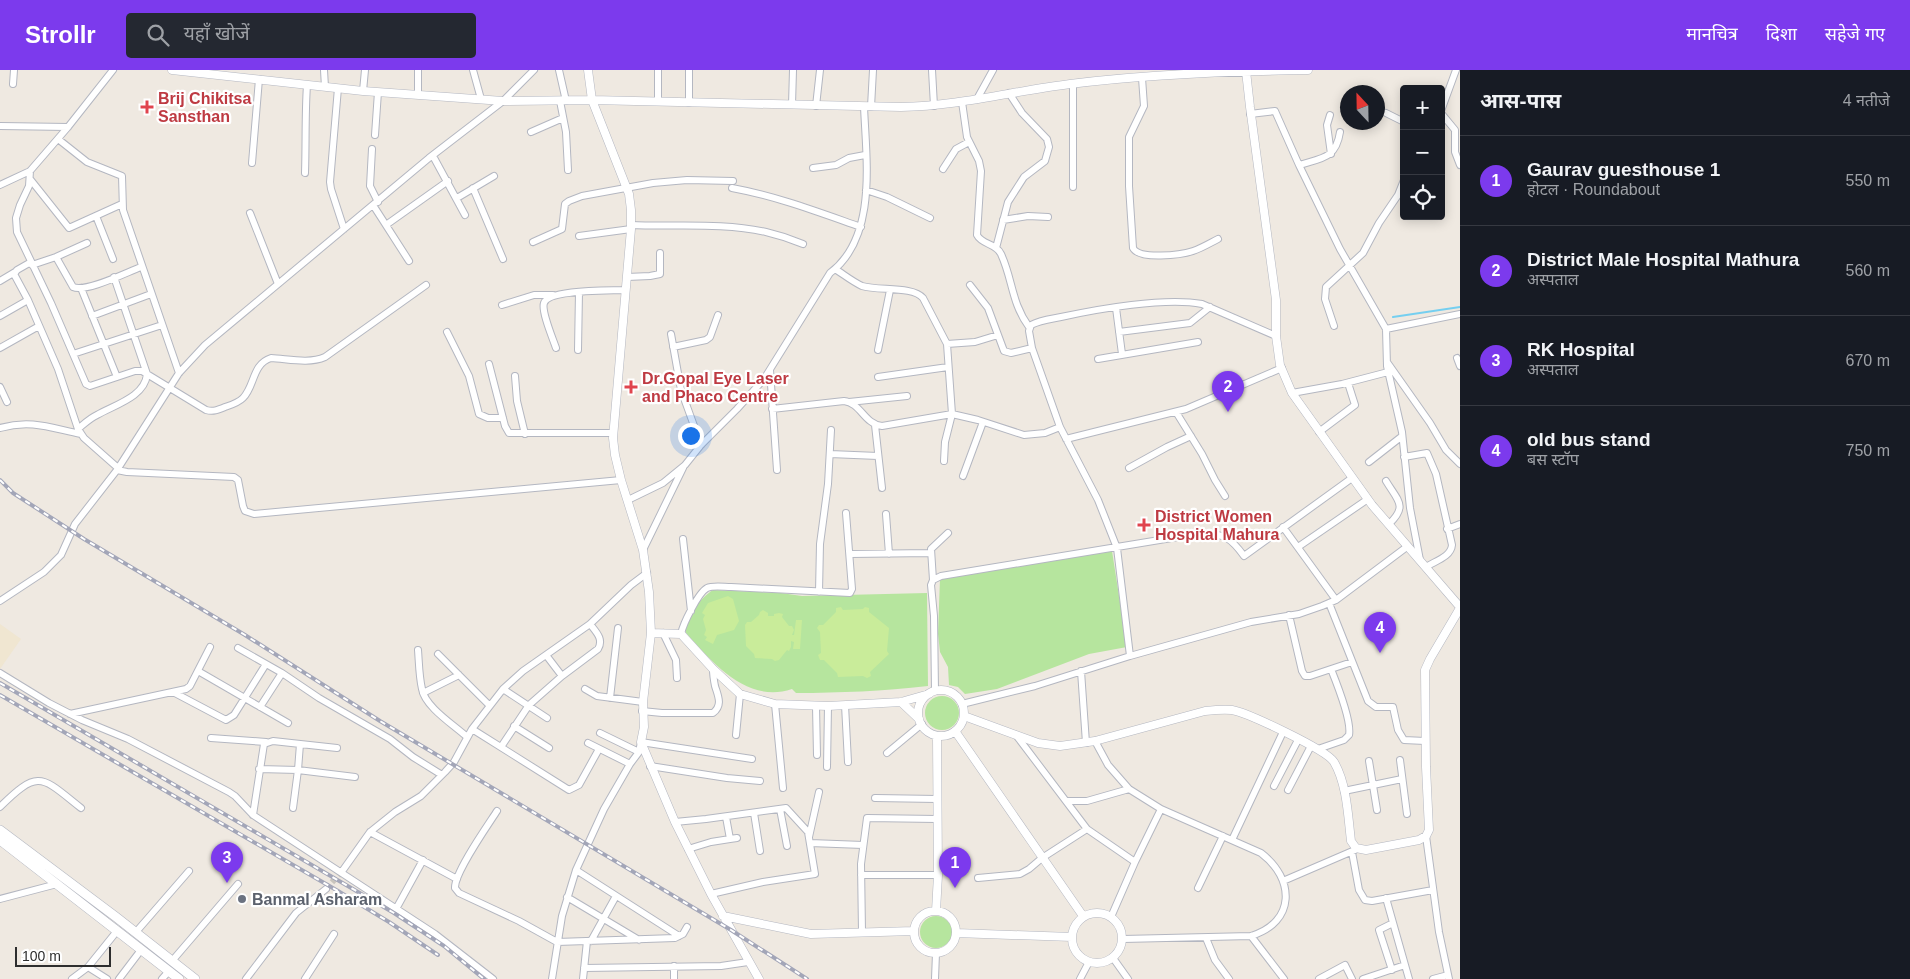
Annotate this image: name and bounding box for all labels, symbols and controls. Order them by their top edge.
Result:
search box [126,13,476,58]
text: Strollr [25,21,96,48]
icon: search [144,21,172,49]
text: यहाँ खोजें [184,23,250,44]
text: मानचित्र [1686,24,1738,44]
text: दिशा [1766,24,1797,44]
text: सहेजे गए [1825,24,1885,44]
north arrow [1340,85,1385,130]
map controls [1400,85,1445,220]
button: + [1400,85,1445,130]
text: आस-पास [1480,89,1561,112]
place label: Brij Chikitsa Sansthan [158,90,251,125]
text: 4 नतीजे [1843,92,1890,109]
marker: Brij Chikitsa Sansthan [140,100,154,114]
button: − [1400,130,1445,175]
text: Gaurav guesthouse 1 [1527,159,1720,180]
text: 1 [1492,172,1500,189]
text: 550 m [1846,172,1890,189]
button: locate [1400,175,1445,220]
text: होटल · Roundabout [1527,181,1660,198]
text: District Male Hospital Mathura [1527,249,1799,270]
text: 2 [1492,262,1500,279]
text: 560 m [1846,262,1890,279]
text: अस्पताल [1527,271,1579,288]
text: RK Hospital [1527,339,1635,360]
text: 3 [1492,352,1500,369]
text: 670 m [1846,352,1890,369]
text: अस्पताल [1527,361,1579,378]
place label: Dr.Gopal Eye Laser and Phaco Centre [642,370,789,405]
pin: 2 [1212,371,1244,412]
marker: Dr.Gopal Eye Laser and Phaco Centre [624,380,638,394]
your location [678,423,704,449]
text: old bus stand [1527,429,1651,450]
text: 4 [1492,442,1500,459]
text: 750 m [1846,442,1890,459]
text: बस स्टॉप [1527,451,1579,468]
place label: District Women Hospital Mahura [1155,508,1280,543]
marker: District Women Hospital Mahura [1137,518,1151,532]
pin: 4 [1364,612,1396,653]
pin: 3 [211,842,243,883]
pin: 1 [939,847,971,888]
place label: Banmal Asharam [252,891,382,908]
marker: Banmal Asharam [236,893,248,905]
scale bar [15,944,111,967]
text: 100 m [22,948,61,964]

